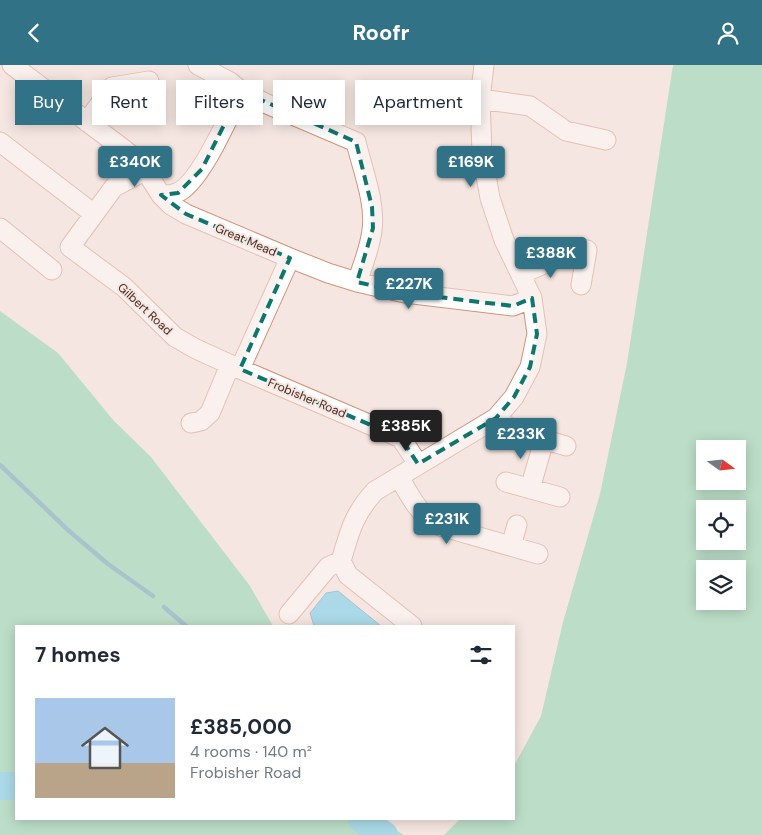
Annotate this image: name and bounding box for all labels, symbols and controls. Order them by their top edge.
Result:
text: Roofr [352,18,410,47]
icon: back [20,19,48,47]
icon: person [714,19,742,47]
chip: Buy [15,80,82,125]
chip: Rent [92,80,166,125]
chip: Filters [176,80,263,125]
chip: New [273,80,345,125]
chip: Apartment [355,80,481,125]
pin: £340K [100,145,170,188]
pin: £169K [436,145,506,188]
text: £340K [109,151,161,172]
text: £169K [448,151,494,172]
street label: Great Mead [213,220,279,260]
pin: £388K [516,237,586,279]
text: £388K [526,242,576,263]
pin: £227K [374,267,444,310]
text: £227K [385,273,433,294]
street label: Gilbert Road [114,280,176,338]
street label: Frobisher Road [265,374,349,422]
pin: £385K [371,409,441,452]
text: £385K [381,415,431,436]
pin: £233K [486,417,556,460]
text: £233K [496,423,546,444]
north arrow [696,440,746,490]
map controls [696,440,746,610]
button: locate [696,500,746,550]
pin: £231K [412,503,482,545]
text: £231K [424,508,470,529]
button: layers [696,560,746,610]
text: 7 homes [35,641,121,669]
icon: filters [467,641,495,669]
text: £385,000 [190,713,292,741]
icon: home [75,718,135,778]
text: 4 rooms · 140 m² [190,741,312,762]
text: Frobisher Road [190,762,301,783]

